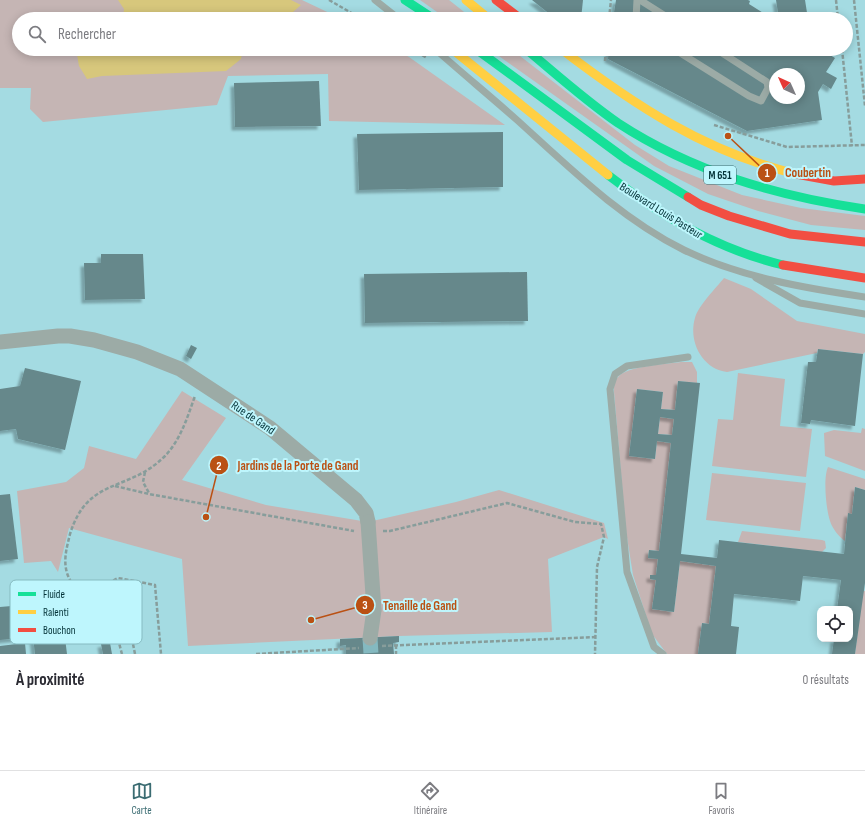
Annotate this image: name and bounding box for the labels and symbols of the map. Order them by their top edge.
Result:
north arrow [769,68,805,104]
callout: Coubertin [757,160,839,185]
text: Coubertin [785,165,831,181]
road number: M 651 [704,166,736,184]
text: 1 [765,166,770,181]
street label: Boulevard Louis Pasteur [617,179,706,243]
street label: Rue de Gand [228,398,278,438]
callout: Jardins de la Porte de Gand [209,453,366,478]
text: Jardins de la Porte de Gand [237,458,359,474]
text: 2 [216,459,222,474]
legend [10,580,142,644]
text: Fluide [43,588,65,601]
callout: Tenaille de Gand [355,593,465,618]
text: 3 [362,598,368,613]
text: Tenaille de Gand [383,598,457,614]
text: Ralenti [43,606,69,619]
text: Bouchon [43,624,76,637]

